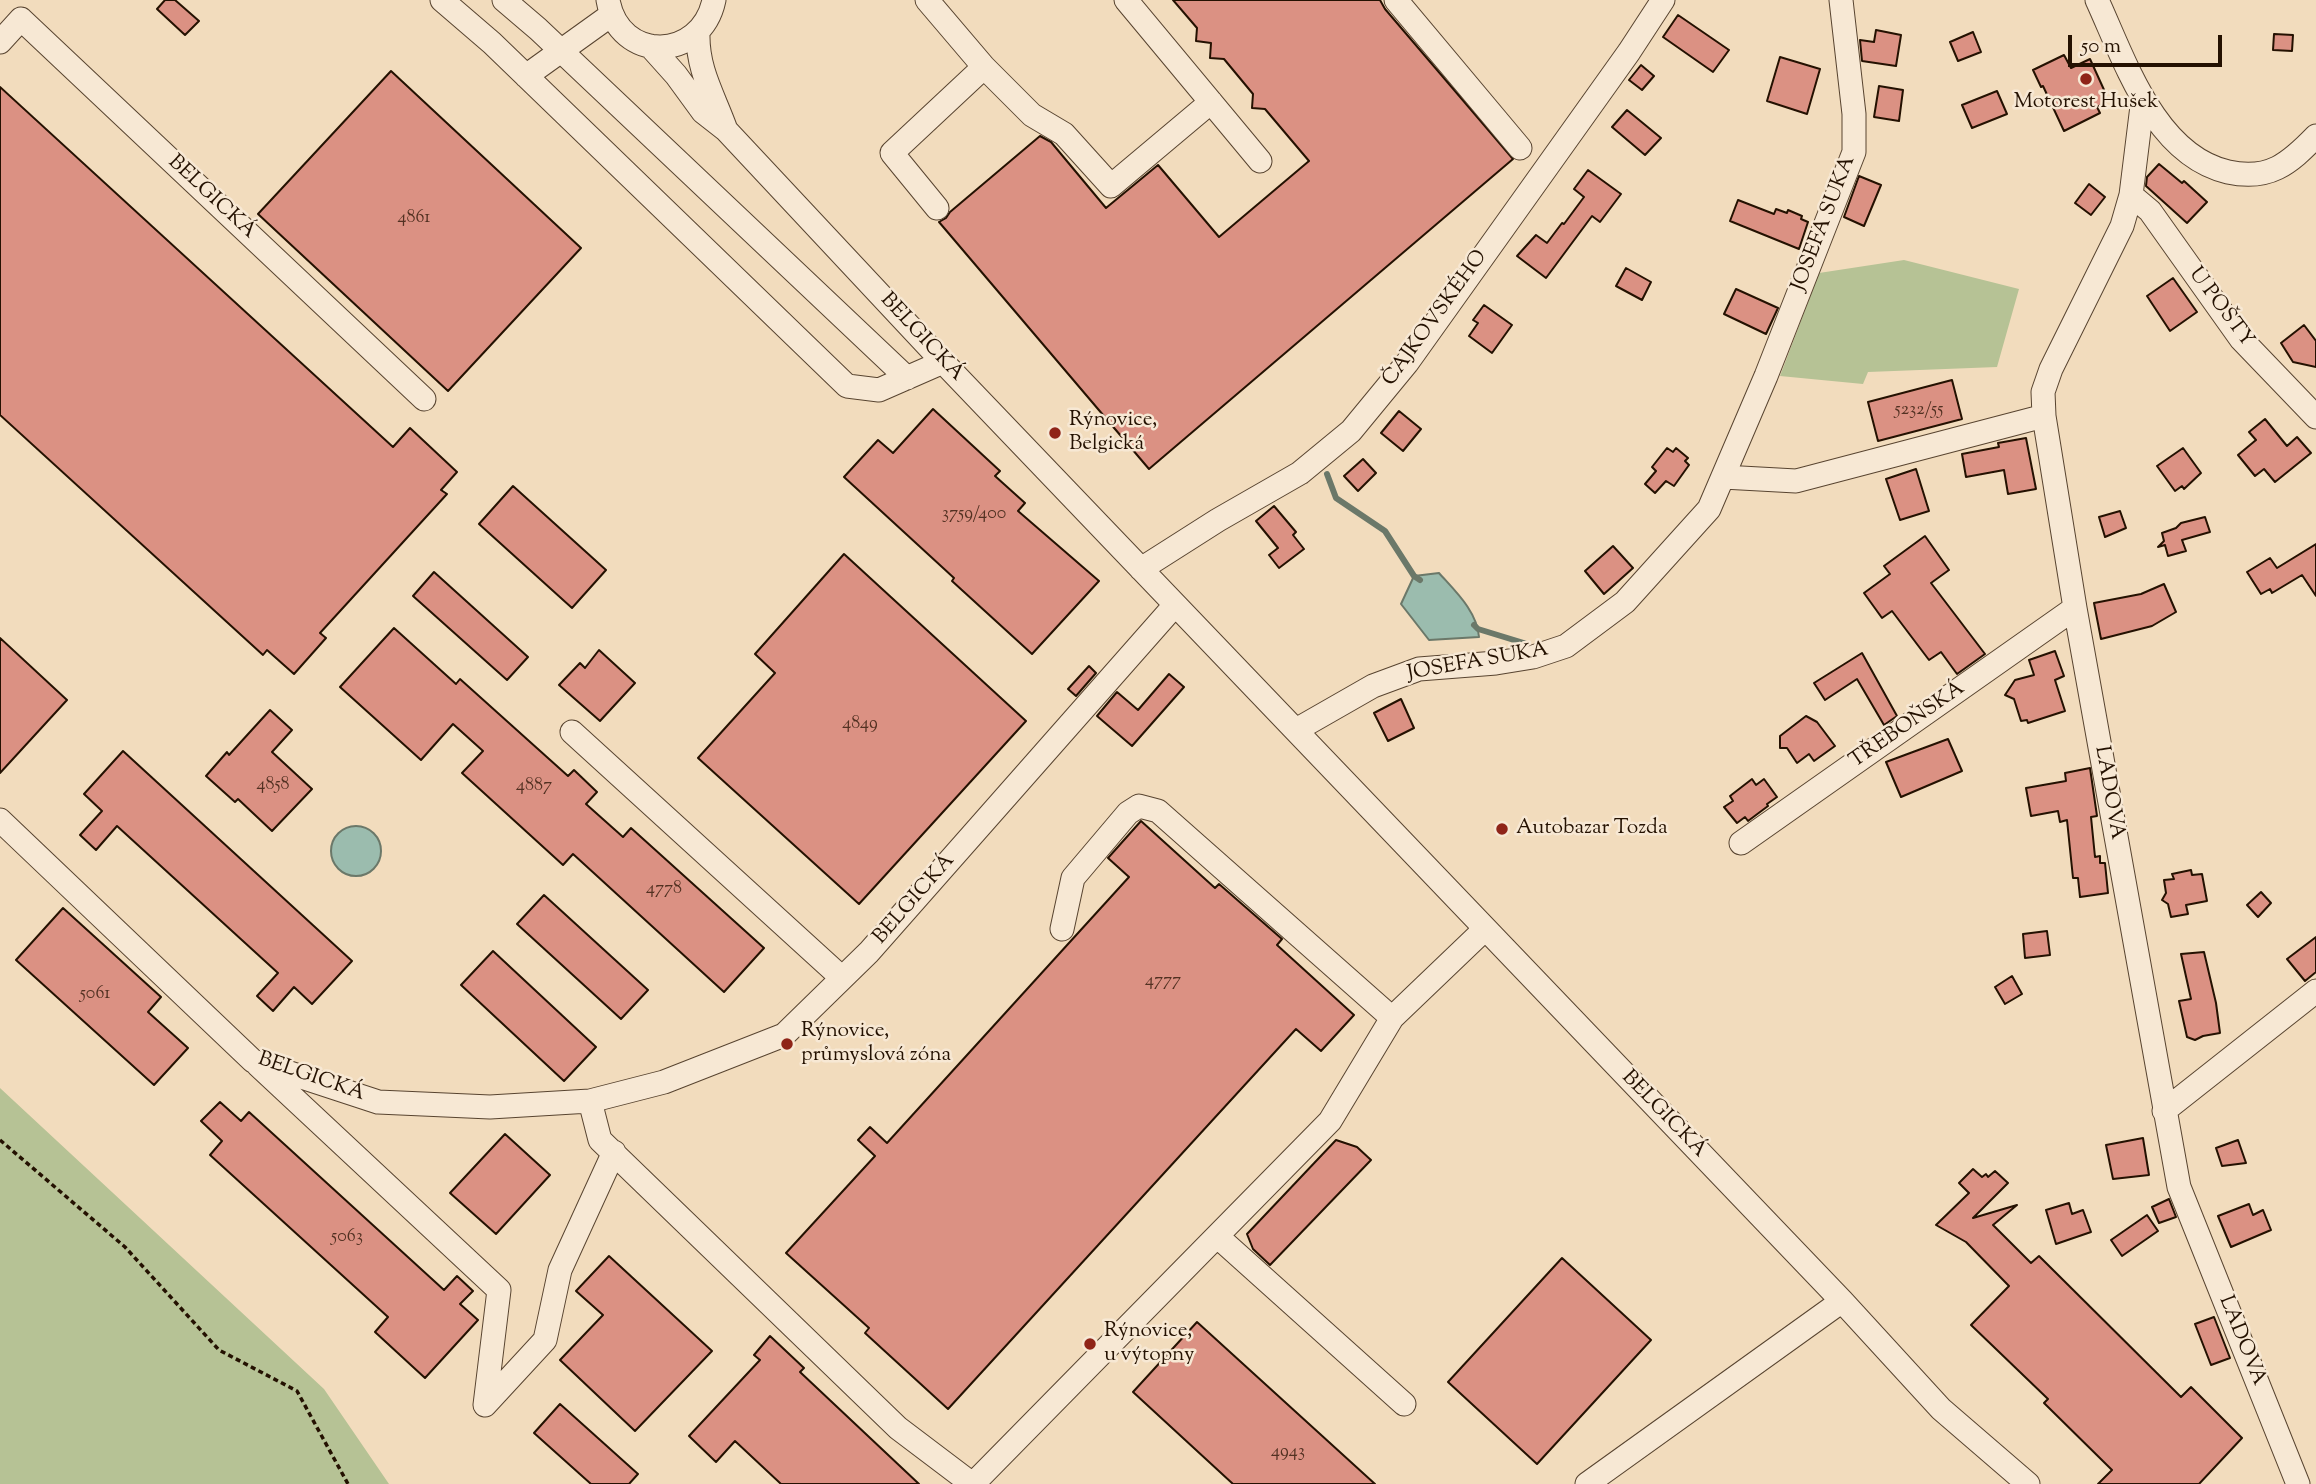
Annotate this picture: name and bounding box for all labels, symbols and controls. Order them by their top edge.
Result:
scale bar [2071,21,2225,65]
text: 50 m [2081,32,2121,62]
marker: Motorest Hušek [2078,71,2094,87]
place label: Motorest Hušek [2014,90,2158,116]
street label: BELGICKÁ [162,151,260,245]
street label: JOSEFA SUKA [1788,153,1862,295]
house number: 4861 [398,208,430,230]
street label: ČAJKOVSKÉHO [1378,246,1494,392]
street label: U POŠTY [2182,263,2258,353]
street label: BELGICKÁ [874,289,968,387]
house number: 5232/55 [1895,400,1943,422]
place label: Rýnovice, Belgická [1069,408,1157,458]
marker: Rýnovice, Belgická [1047,425,1063,441]
house number: 3759/400 [942,504,1006,526]
street label: JOSEFA SUKA [1405,638,1551,688]
street label: TŘEBOŇSKÁ [1846,677,1970,775]
house number: 4849 [842,714,878,736]
street label: LADOVA [2087,744,2129,842]
house number: 4858 [256,775,290,797]
house number: 4887 [516,776,552,798]
place label: Autobazar Tozda [1516,816,1668,842]
marker: Autobazar Tozda [1494,821,1510,837]
street label: BELGICKÁ [869,850,961,950]
house number: 4778 [646,879,682,901]
house number: 4777 [1145,971,1181,993]
house number: 5061 [80,984,110,1006]
place label: Rýnovice, průmyslová zóna [801,1019,951,1069]
marker: Rýnovice, průmyslová zóna [779,1036,795,1052]
street label: BELGICKÁ [254,1048,368,1108]
street label: BELGICKÁ [1615,1066,1711,1164]
house number: 5063 [331,1227,363,1249]
street label: LADOVA [2212,1292,2270,1390]
place label: Rýnovice, u výtopny [1104,1319,1194,1369]
marker: Rýnovice, u výtopny [1082,1336,1098,1352]
house number: 4943 [1271,1442,1305,1464]

